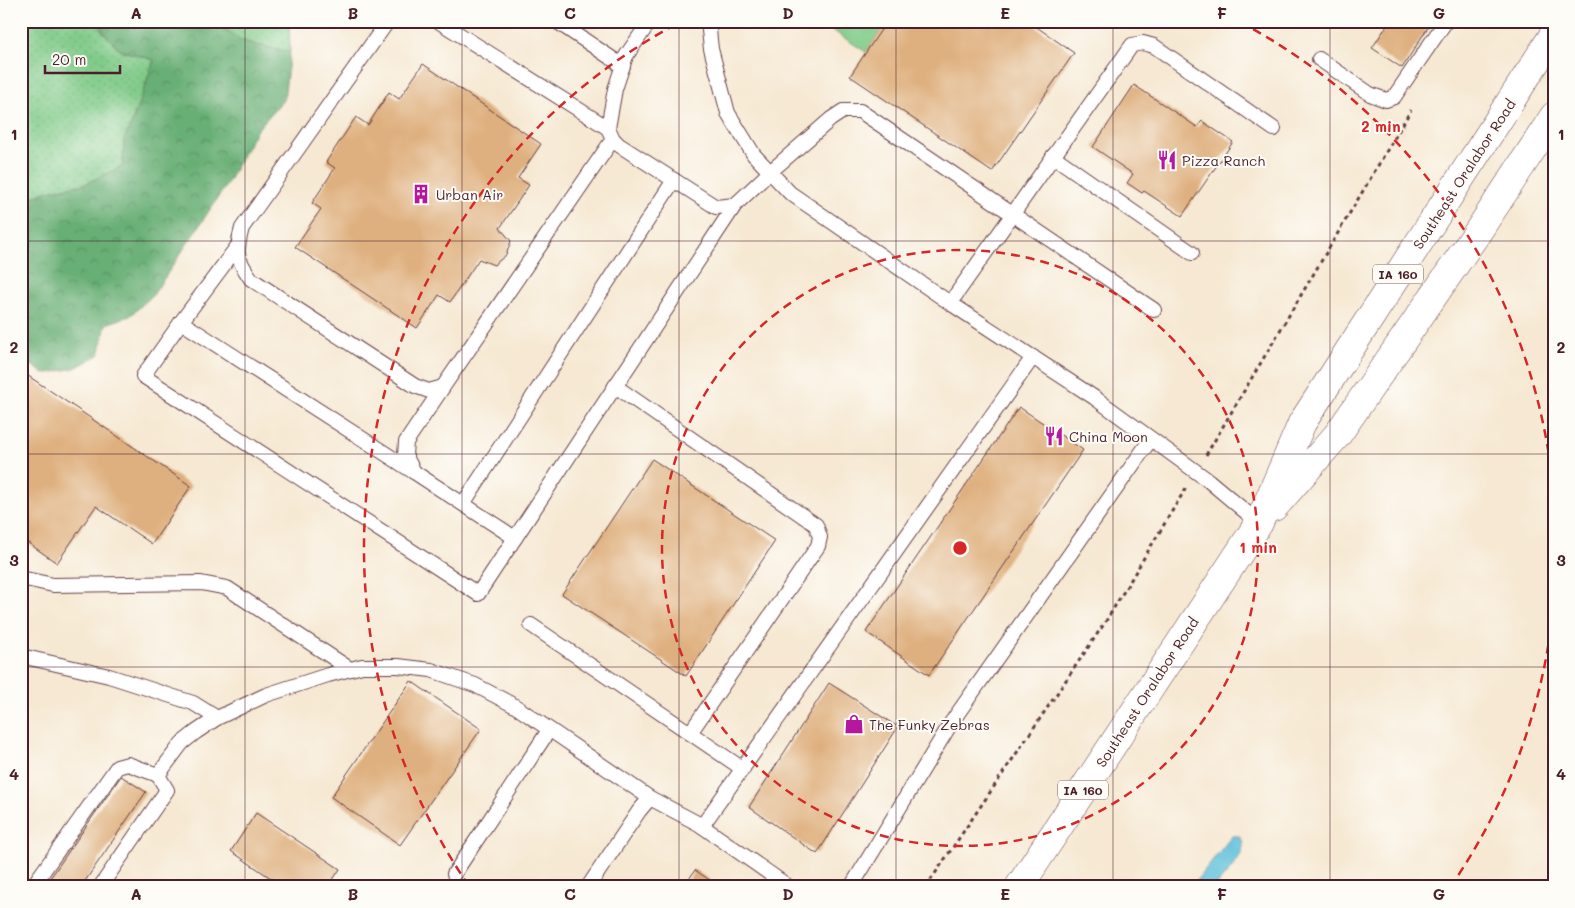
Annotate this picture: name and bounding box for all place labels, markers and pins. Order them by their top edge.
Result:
restaurant icon: Pizza Ranch [1156,149,1178,171]
place label: Pizza Ranch [1182,151,1265,170]
building icon: Urban Air [410,183,432,205]
place label: Urban Air [436,185,503,204]
restaurant icon: China Moon [1043,425,1065,447]
place label: China Moon [1069,427,1148,446]
centre of rings [951,539,969,557]
shop icon: The Funky Zebras [843,713,865,735]
place label: The Funky Zebras [869,715,990,734]

